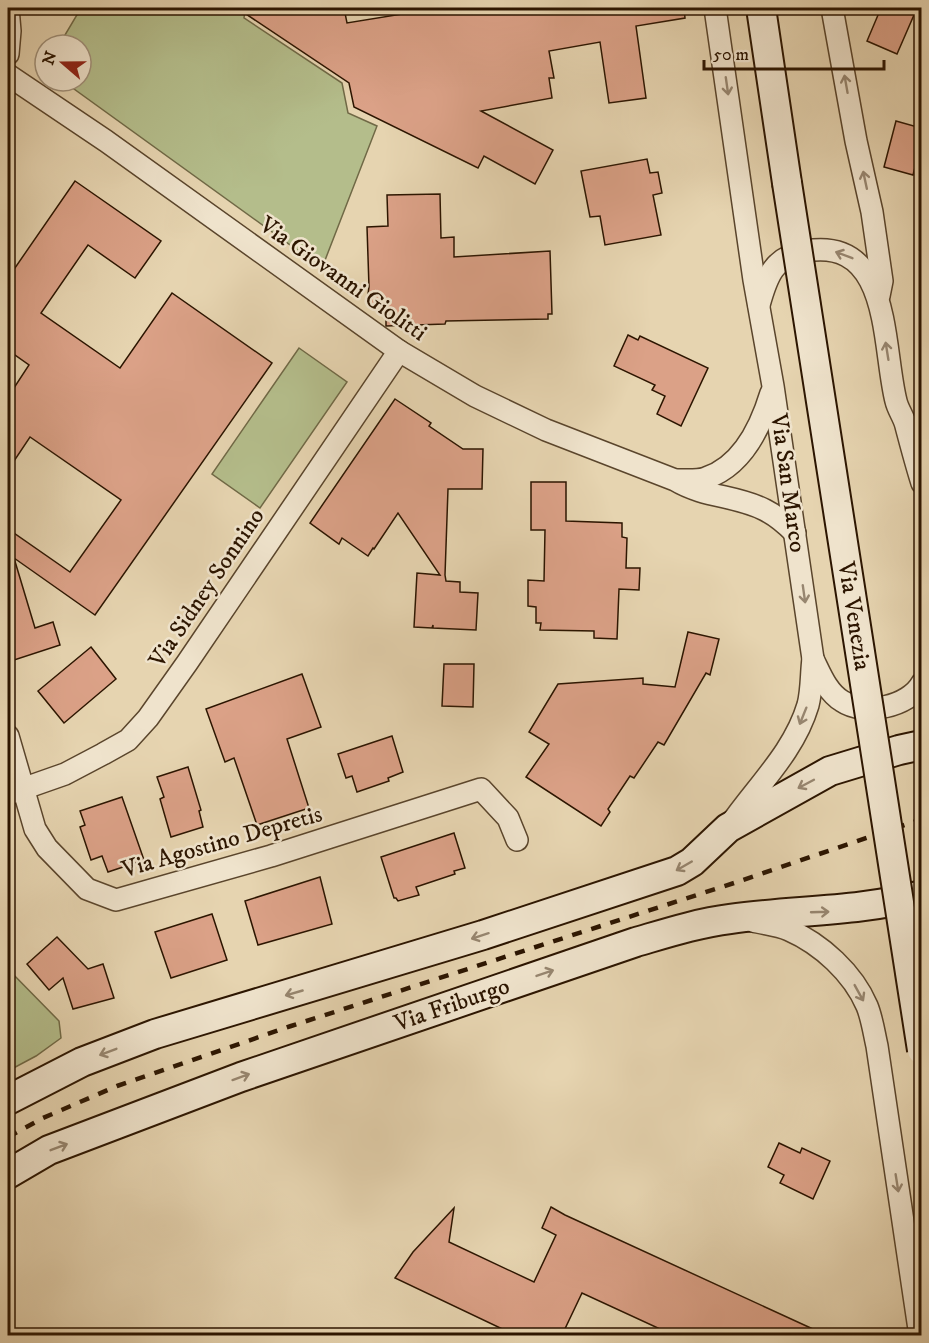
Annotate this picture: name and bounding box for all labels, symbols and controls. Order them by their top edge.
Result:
north arrow [33,33,93,93]
scale bar [704,33,884,71]
text: 50 m [713,44,749,66]
text: N [38,49,61,68]
one-way arrow [840,74,851,94]
one-way arrow [721,76,732,96]
one-way arrow [858,171,870,190]
street label: Via Giovanni Giolitti [253,209,433,348]
one-way arrow [836,249,854,260]
one-way arrow [882,342,893,361]
street label: Via San Marco [763,411,813,554]
street label: Via Sidney Sonnino [142,503,271,674]
street label: Via Venezia [830,559,878,673]
one-way arrow [798,584,809,604]
one-way arrow [797,706,808,725]
one-way arrow [798,778,815,790]
street label: Via Agostino Depretis [117,799,326,885]
one-way arrow [676,861,693,873]
one-way arrow [809,906,829,917]
one-way arrow [471,931,490,942]
one-way arrow [535,967,554,978]
street label: Via Friburgo [389,971,514,1039]
one-way arrow [854,984,866,1001]
one-way arrow [285,988,304,999]
one-way arrow [99,1047,118,1058]
one-way arrow [231,1070,250,1081]
one-way arrow [49,1140,68,1151]
one-way arrow [892,1173,903,1192]

